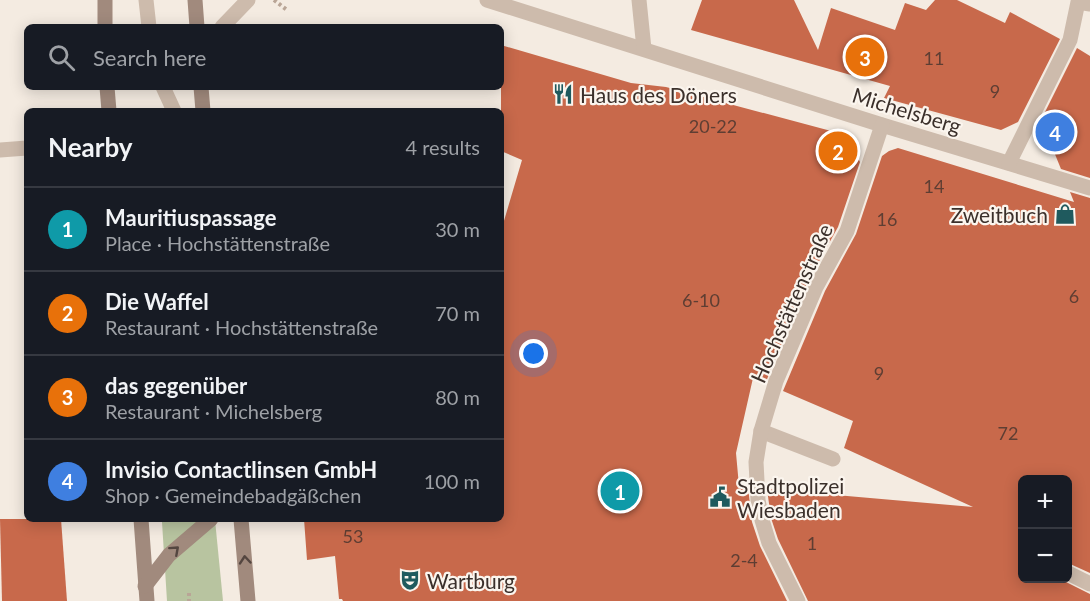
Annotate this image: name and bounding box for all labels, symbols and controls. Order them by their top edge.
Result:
search box [24,24,504,90]
pin: 3 [846,34,884,80]
icon: search [45,41,78,74]
text: Search here [93,44,206,71]
house number: 11 [924,47,944,69]
house number: 9 [990,80,1000,102]
restaurant icon: Haus des Döners [551,82,575,106]
place label: Haus des Döners [580,82,737,107]
street label: Michelsberg [850,82,964,138]
pin: 4 [1036,110,1074,154]
house number: 20-22 [689,115,737,137]
pin: 2 [818,128,858,174]
text: Nearby [48,131,133,163]
text: 4 results [405,135,480,159]
house number: 14 [924,175,944,197]
place label: Zweitbuch [951,202,1048,227]
shop icon: Zweitbuch [1053,202,1077,226]
text: Mauritiuspassage [105,204,276,231]
house number: 16 [877,208,897,230]
text: 1 [62,217,73,241]
text: 30 m [435,217,480,241]
street label: Hochstättenstraße [745,220,837,386]
text: Place · Hochstättenstraße [105,231,330,255]
house number: 6 [1069,285,1079,307]
text: Die Waffel [105,288,209,315]
house number: 6-10 [682,289,720,311]
text: 2 [62,301,73,325]
text: 70 m [435,301,480,325]
text: Restaurant · Hochstättenstraße [105,315,378,339]
your location [519,339,548,368]
house number: 9 [874,362,884,384]
text: das gegenüber [105,372,247,399]
text: 3 [62,385,73,409]
text: 80 m [435,385,480,409]
text: Restaurant · Michelsberg [105,399,322,423]
house number: 72 [998,422,1018,444]
text: Invisio Contactlinsen GmbH [105,456,377,483]
pin: 1 [600,468,640,514]
text: 4 [62,469,73,493]
text: 100 m [424,469,480,493]
place label: Stadtpolizei Wiesbaden [737,473,844,522]
map controls [1018,475,1072,583]
button: + [1018,475,1072,529]
text: Shop · Gemeindebadgäßchen [105,483,361,507]
public building icon: Stadtpolizei Wiesbaden [708,485,732,509]
house number: 53 [343,525,363,547]
button: − [1018,529,1072,583]
house number: 1 [807,532,817,554]
one-way arrow [169,546,179,557]
house number: 2-4 [730,549,758,571]
one-way arrow [238,555,251,564]
theatre icon: Wartburg [398,568,422,592]
place label: Wartburg [427,568,515,593]

